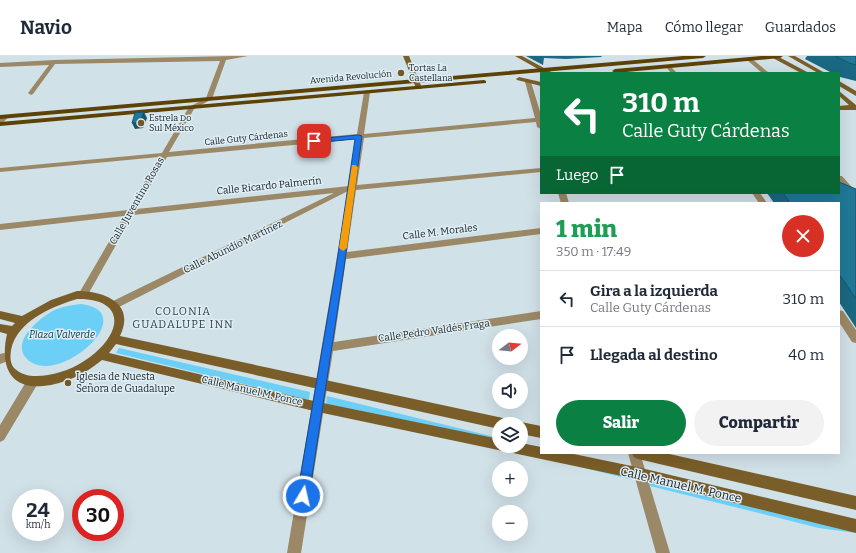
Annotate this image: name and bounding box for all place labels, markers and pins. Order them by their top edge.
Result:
place label: Tortas La Castellana [409,63,453,83]
marker: Tortas La Castellana [396,68,406,78]
place label: Estrela Do Sul México [149,113,194,133]
marker: Estrela Do Sul México [136,118,146,128]
pin [297,124,331,158]
place label: Iglesia de Nuesta Señora de Guadalupe [76,371,175,395]
marker: Iglesia de Nuesta Señora de Guadalupe [63,378,73,388]

